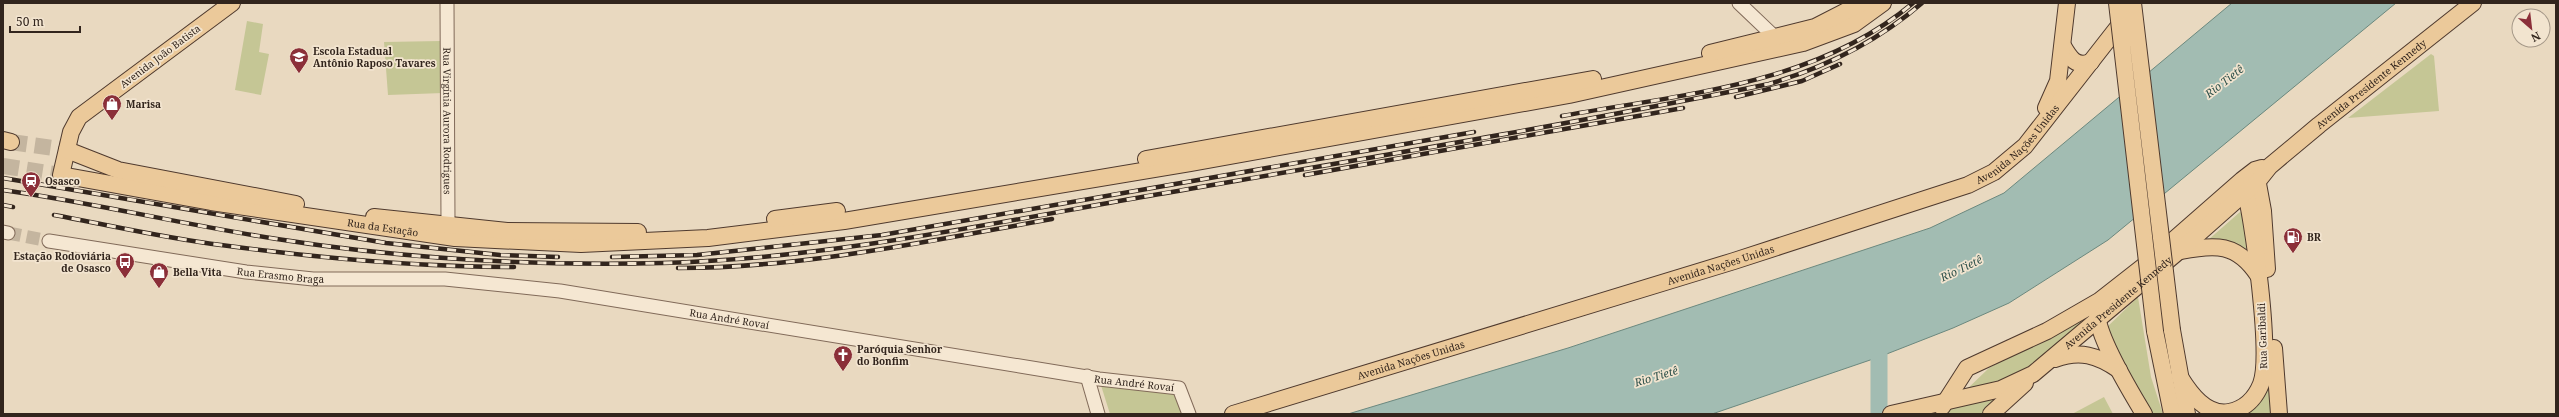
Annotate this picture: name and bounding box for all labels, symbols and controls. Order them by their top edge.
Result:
scale bar [10,8,80,34]
north arrow [2511,8,2551,48]
text: 50 m [16,13,44,30]
street label: Avenida João Batista [117,21,203,91]
text: N [2528,29,2543,46]
street label: Avenida Presidente Kennedy [2313,36,2429,132]
place label: Escola Estadual Antônio Raposo Tavares [313,44,436,70]
school or university icon: Escola Estadual Antônio Raposo Tavares [288,46,310,74]
street label: Rua Virgínia Aurora Rodrigues [440,48,455,195]
water label: Rio Tietê [2201,61,2247,101]
shop icon: Marisa [101,93,123,121]
place label: Marisa [126,97,161,111]
street label: Avenida Nações Unidas [1973,101,2062,187]
station icon: Osasco [20,170,42,198]
place label: Osasco [45,174,80,188]
street label: Rua da Estação [346,215,420,240]
fuel station icon: BR [2282,226,2304,254]
place label: BR [2307,230,2322,244]
street label: Avenida Nações Unidas [1666,241,1776,288]
place label: Estação Rodoviária de Osasco [13,249,111,275]
bus stop icon: Estação Rodoviária de Osasco [114,251,136,279]
water label: Rio Tietê [1937,251,1985,285]
street label: Avenida Presidente Kennedy [2061,253,2175,352]
shop icon: Bella Vita [148,261,170,289]
street label: Rua Erasmo Braga [236,264,324,286]
place label: Bella Vita [173,265,222,279]
street label: Rua Garibaldi [2254,302,2270,369]
street label: Rua André Rovaí [688,305,771,332]
street label: Avenida Nações Unidas [1356,337,1467,383]
place label: Paróquia Senhor do Bonfim [857,342,943,368]
church icon: Paróquia Senhor do Bonfim [832,344,854,372]
water label: Rio Tietê [1631,362,1680,390]
street label: Rua André Rovaí [1093,371,1176,395]

